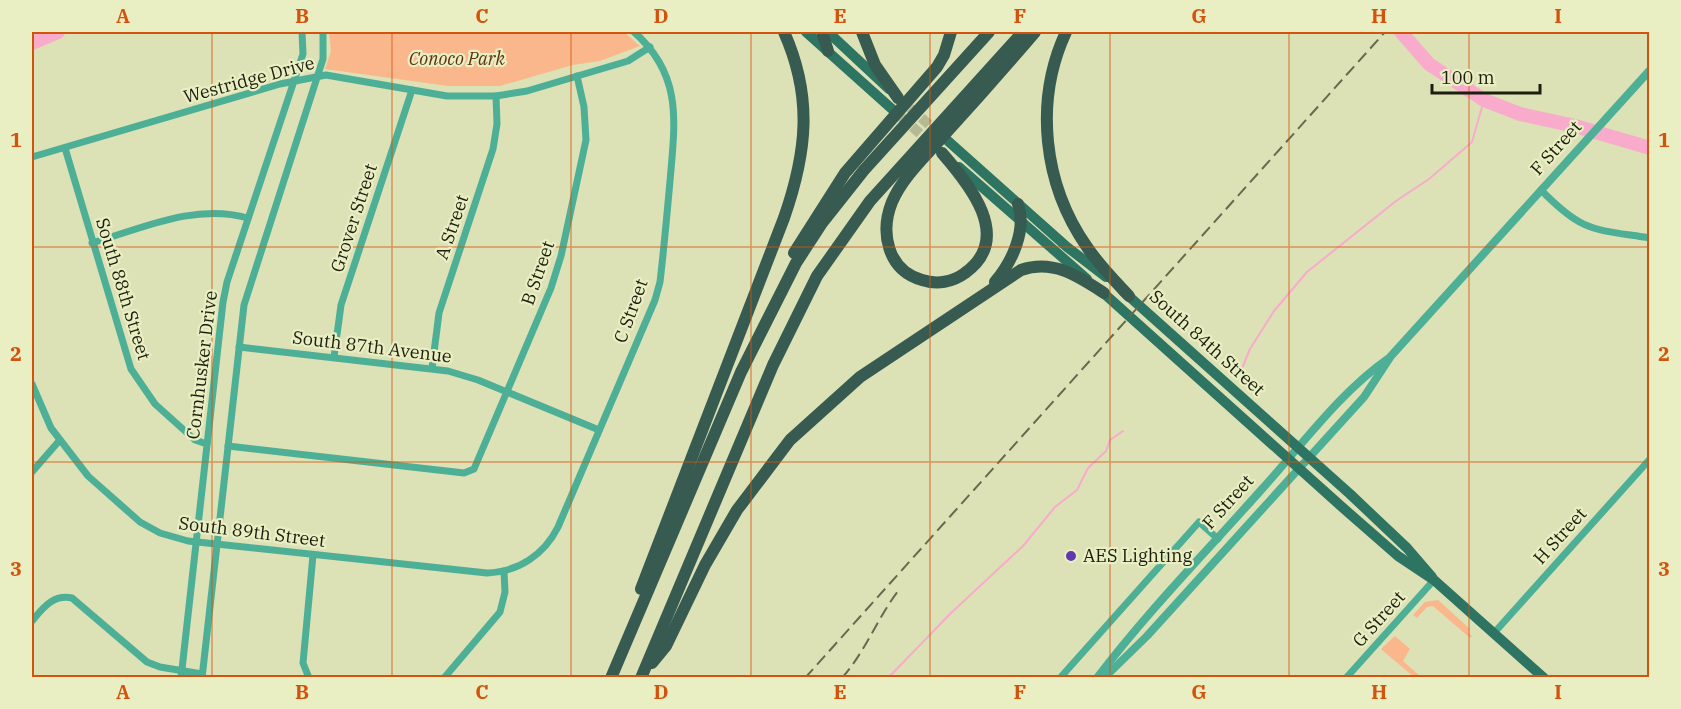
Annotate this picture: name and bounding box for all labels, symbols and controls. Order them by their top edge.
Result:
text: A [116,2,130,29]
text: B [295,2,309,29]
text: C [475,2,489,29]
text: D [653,2,669,29]
text: E [833,2,847,29]
text: F [1014,2,1026,29]
text: G [1191,2,1207,29]
text: H [1371,2,1387,29]
text: I [1554,2,1562,29]
park label: Conoco Park [409,47,506,70]
street label: Westridge Drive [181,51,317,108]
scale bar [1432,57,1540,95]
text: 100 m [1441,66,1495,89]
street label: F Street [1525,115,1586,180]
text: 1 [10,126,22,153]
text: 1 [1658,126,1670,153]
street label: Grover Street [325,161,382,275]
street label: A Street [430,191,473,262]
street label: South 88th Street [91,215,156,363]
street label: B Street [516,238,559,308]
street label: C Street [608,276,653,346]
street label: South 84th Street [1145,285,1270,401]
street label: Cornhusker Drive [181,289,222,441]
street label: South 87th Avenue [291,325,453,368]
text: 2 [10,340,22,367]
text: 2 [1658,340,1670,367]
street label: F Street [1197,469,1258,534]
street label: H Street [1528,502,1591,569]
street label: South 89th Street [177,511,327,552]
place label: AES Lighting [1083,544,1193,567]
marker: AES Lighting [1064,549,1078,563]
text: 3 [10,555,22,582]
text: 3 [1658,555,1670,582]
street label: G Street [1347,586,1410,652]
text: A [116,678,130,705]
text: B [295,678,309,705]
text: C [475,678,489,705]
text: D [653,678,669,705]
text: E [833,678,847,705]
text: F [1014,678,1026,705]
text: G [1191,678,1207,705]
text: H [1371,678,1387,705]
text: I [1554,678,1562,705]

